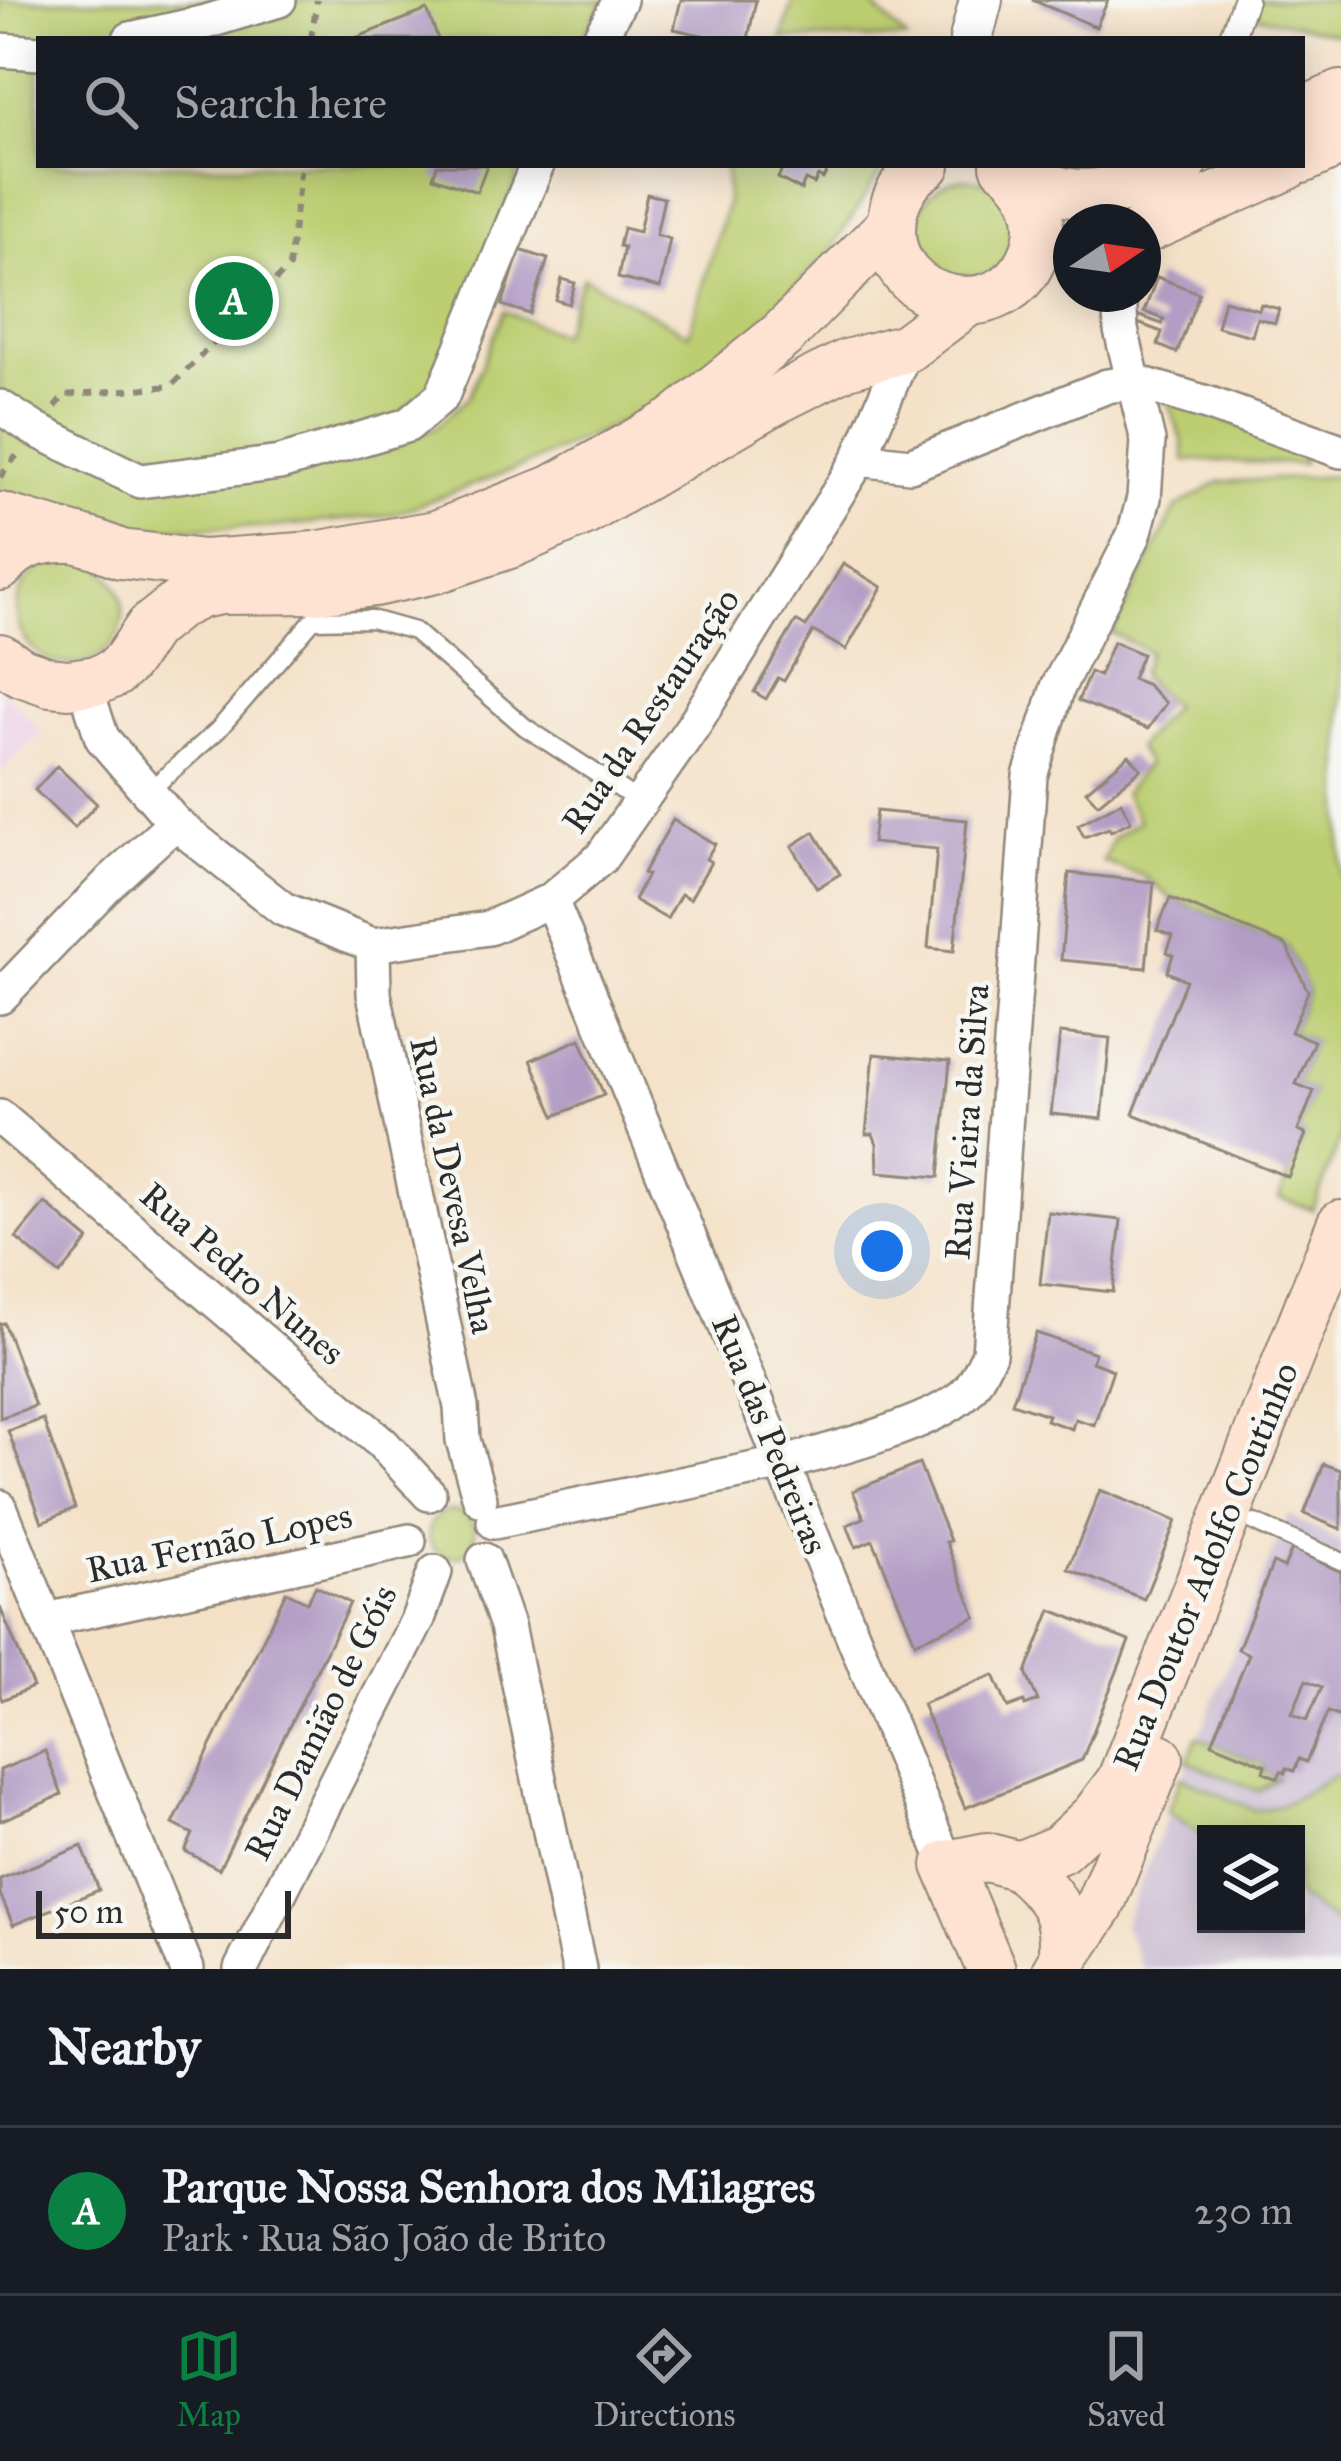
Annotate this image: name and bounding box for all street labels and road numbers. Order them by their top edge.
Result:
street label: Rua da Restauração [553,580,749,841]
street label: Rua Vieira da Silva [935,982,999,1262]
street label: Rua da Devesa Velha [400,1033,506,1338]
street label: Rua Pedro Nunes [131,1173,353,1374]
street label: Rua das Pedreiras [702,1308,838,1560]
street label: Rua Doutor Adolfo Coutinho [1104,1356,1308,1777]
street label: Rua Fernão Lopes [82,1493,356,1593]
street label: Rua Damião de Góis [235,1578,407,1867]

